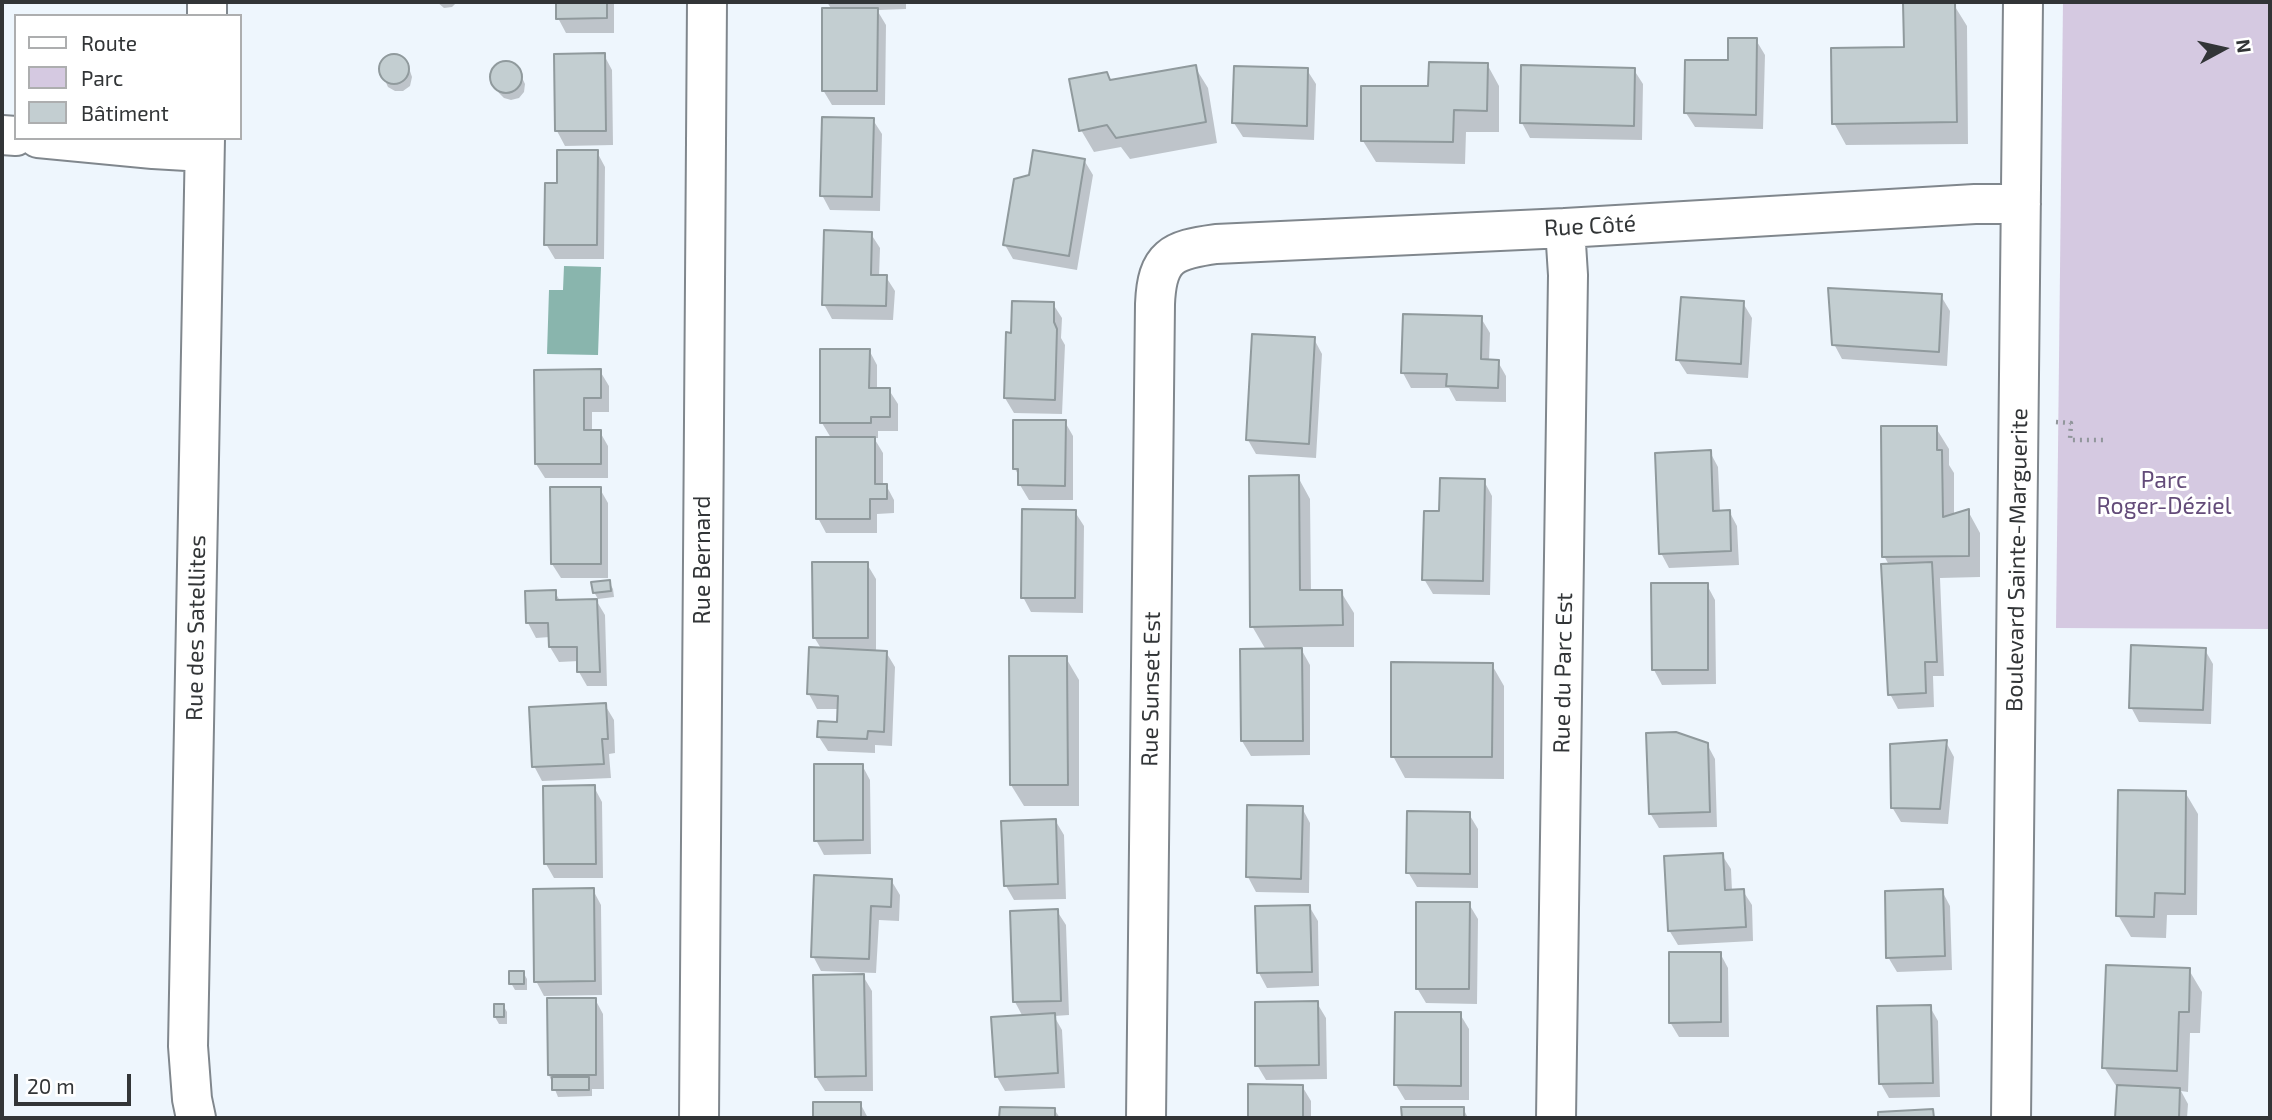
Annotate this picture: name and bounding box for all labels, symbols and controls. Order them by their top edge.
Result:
legend [14,14,242,140]
north arrow [2188,14,2258,84]
text: Route [81,30,137,55]
text: N [2232,38,2257,54]
text: Parc [81,65,123,90]
text: Bâtiment [81,100,169,125]
street label: Rue Côté [1543,210,1637,242]
street label: Boulevard Sainte-Marguerite [2001,408,2033,712]
park label: Parc Roger-Déziel [2097,466,2231,520]
street label: Rue Bernard [688,496,716,624]
street label: Rue des Satellites [181,535,211,721]
street label: Rue du Parc Est [1548,592,1578,754]
street label: Rue Sunset Est [1136,611,1166,767]
scale bar [18,1060,135,1104]
text: 20 m [27,1073,75,1098]

